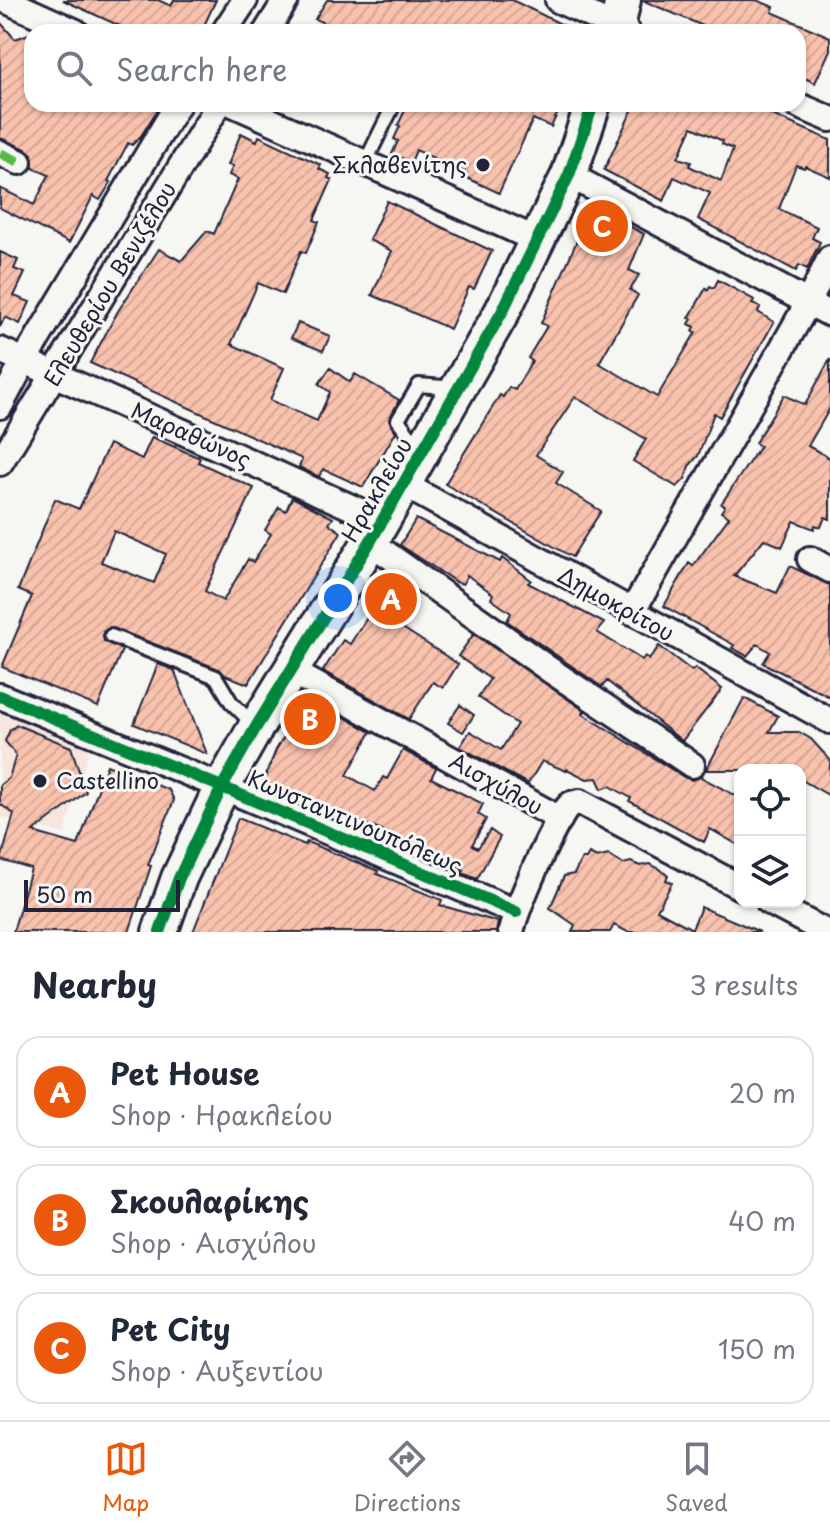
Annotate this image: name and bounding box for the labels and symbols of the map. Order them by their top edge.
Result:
place label: Σκλαβενίτης [332,147,467,180]
marker: Σκλαβενίτης [474,156,492,174]
street label: Ελευθερίου Βενιζέλου [34,174,183,392]
pin: C [576,196,628,256]
street label: Μαραθώνος [126,393,257,475]
street label: Ηρακλείου [332,431,419,548]
street label: Δημοκρίτου [553,557,681,648]
pin: A [365,569,417,629]
your location [318,578,358,618]
pin: B [284,689,336,749]
street label: Αισχύλου [444,743,550,822]
street label: Κωνσταντινουπόλεως [243,760,468,881]
place label: Castellino [56,763,159,796]
marker: Castellino [31,772,49,790]
scale bar [24,876,180,912]

